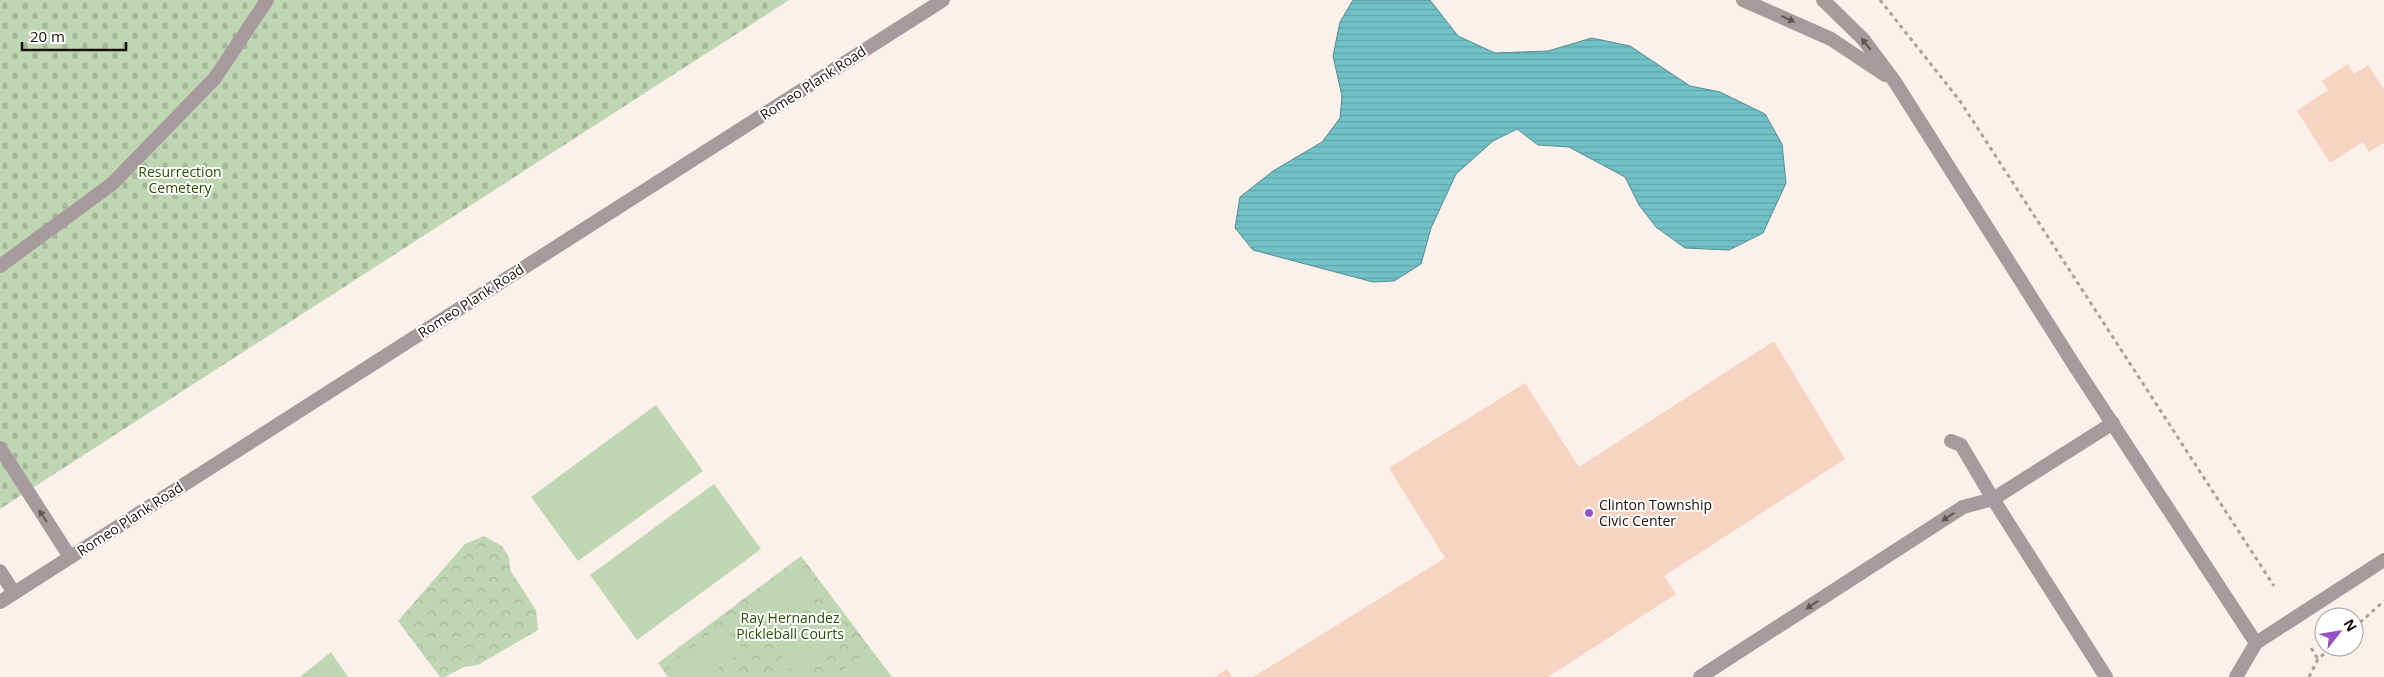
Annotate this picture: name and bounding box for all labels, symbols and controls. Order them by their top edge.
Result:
one-way arrow [1781,16,1795,24]
scale bar [22,20,126,52]
text: 20 m [30,26,65,46]
one-way arrow [1860,37,1871,50]
street label: Romeo Plank Road [756,41,869,124]
park label: Resurrection Cemetery [138,162,222,197]
street label: Romeo Plank Road [414,259,527,342]
street label: Romeo Plank Road [73,477,186,560]
place label: Clinton Township Civic Center [1599,495,1712,530]
marker: Clinton Township Civic Center [1583,507,1595,519]
one-way arrow [39,510,48,523]
one-way arrow [1941,512,1955,522]
one-way arrow [1805,601,1819,610]
north arrow [2314,607,2364,657]
park label: Ray Hernandez Pickleball Courts [736,608,844,643]
text: N [2339,615,2362,635]

